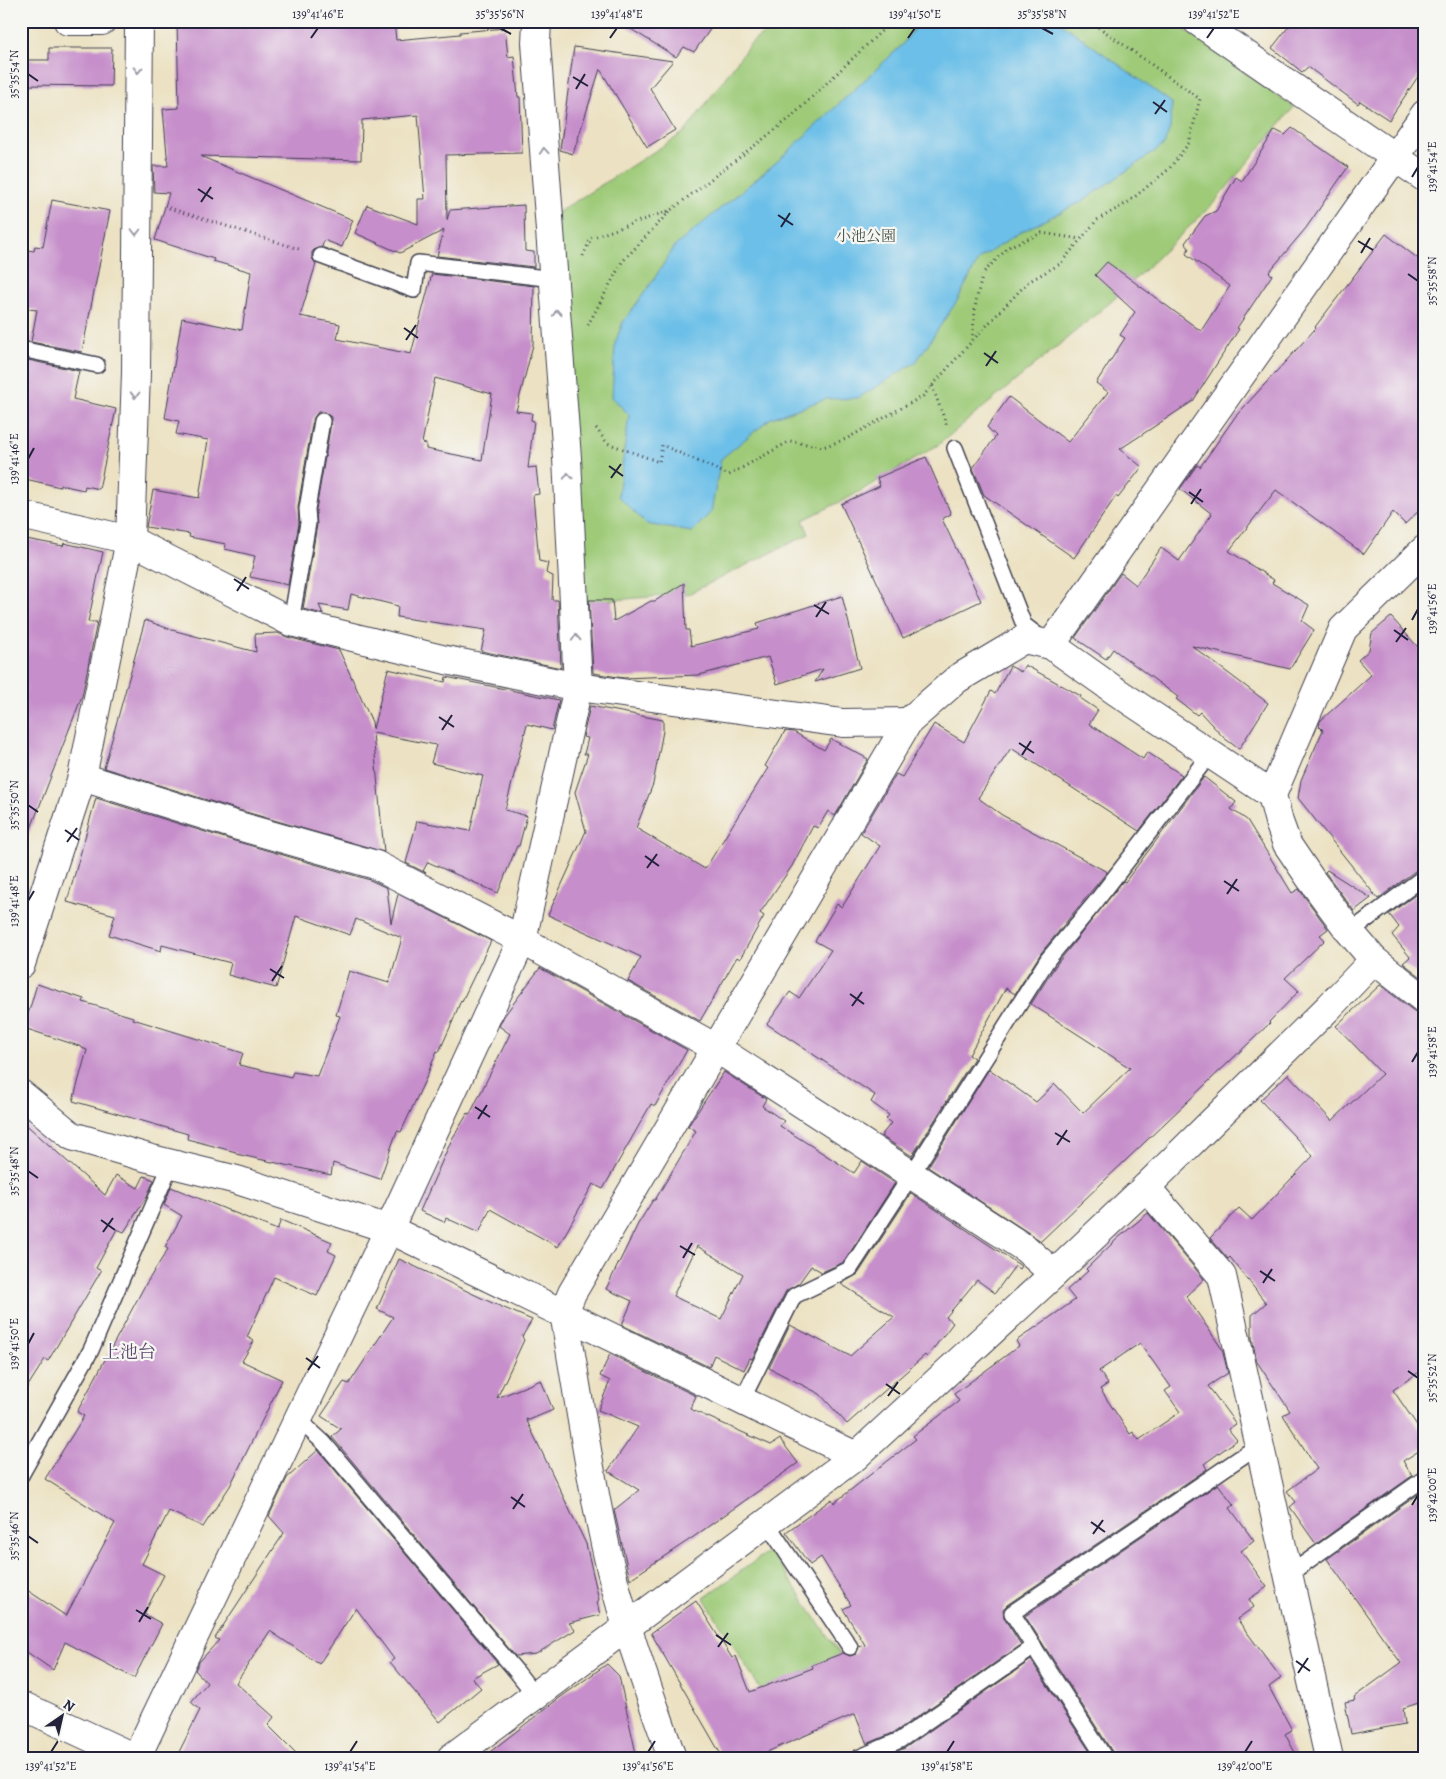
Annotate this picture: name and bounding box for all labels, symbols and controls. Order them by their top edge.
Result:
text: 139°41'46"E [292,6,344,22]
text: 35°35'56"N [476,6,525,22]
text: 139°41'48"E [591,6,643,22]
text: 139°41'50"E [889,6,941,22]
text: 35°35'58"N [1017,6,1067,22]
text: 139°41'52"E [1188,6,1240,22]
text: 35°35'54"N [6,49,22,98]
one-way arrow [133,66,143,74]
text: 139°41'54"E [1424,141,1440,193]
one-way arrow [539,147,550,155]
park label: 小池公園 [836,226,896,246]
one-way arrow [131,229,142,237]
text: 35°35'58"N [1424,256,1440,306]
one-way arrow [551,309,562,317]
one-way arrow [130,391,141,399]
text: 139°41'46"E [6,433,22,485]
one-way arrow [563,471,574,479]
text: 139°41'56"E [1424,583,1440,635]
one-way arrow [571,634,581,642]
text: 35°35'50"N [6,780,22,830]
text: 139°41'48"E [6,875,22,927]
text: 139°41'58"E [1424,1026,1440,1078]
text: 35°35'48"N [6,1146,22,1196]
text: 139°41'50"E [6,1318,22,1370]
district label: 上池台 [102,1340,156,1364]
text: 35°35'52"N [1424,1353,1440,1403]
text: 139°42'00"E [1424,1468,1440,1522]
text: 35°35'46"N [6,1511,22,1561]
north arrow [38,1692,88,1742]
text: N [59,1695,79,1716]
text: 139°41'52"E [25,1758,77,1774]
text: 139°41'54"E [324,1758,376,1774]
text: 139°41'56"E [622,1758,674,1774]
text: 139°41'58"E [921,1758,973,1774]
text: 139°42'00"E [1218,1758,1272,1774]

